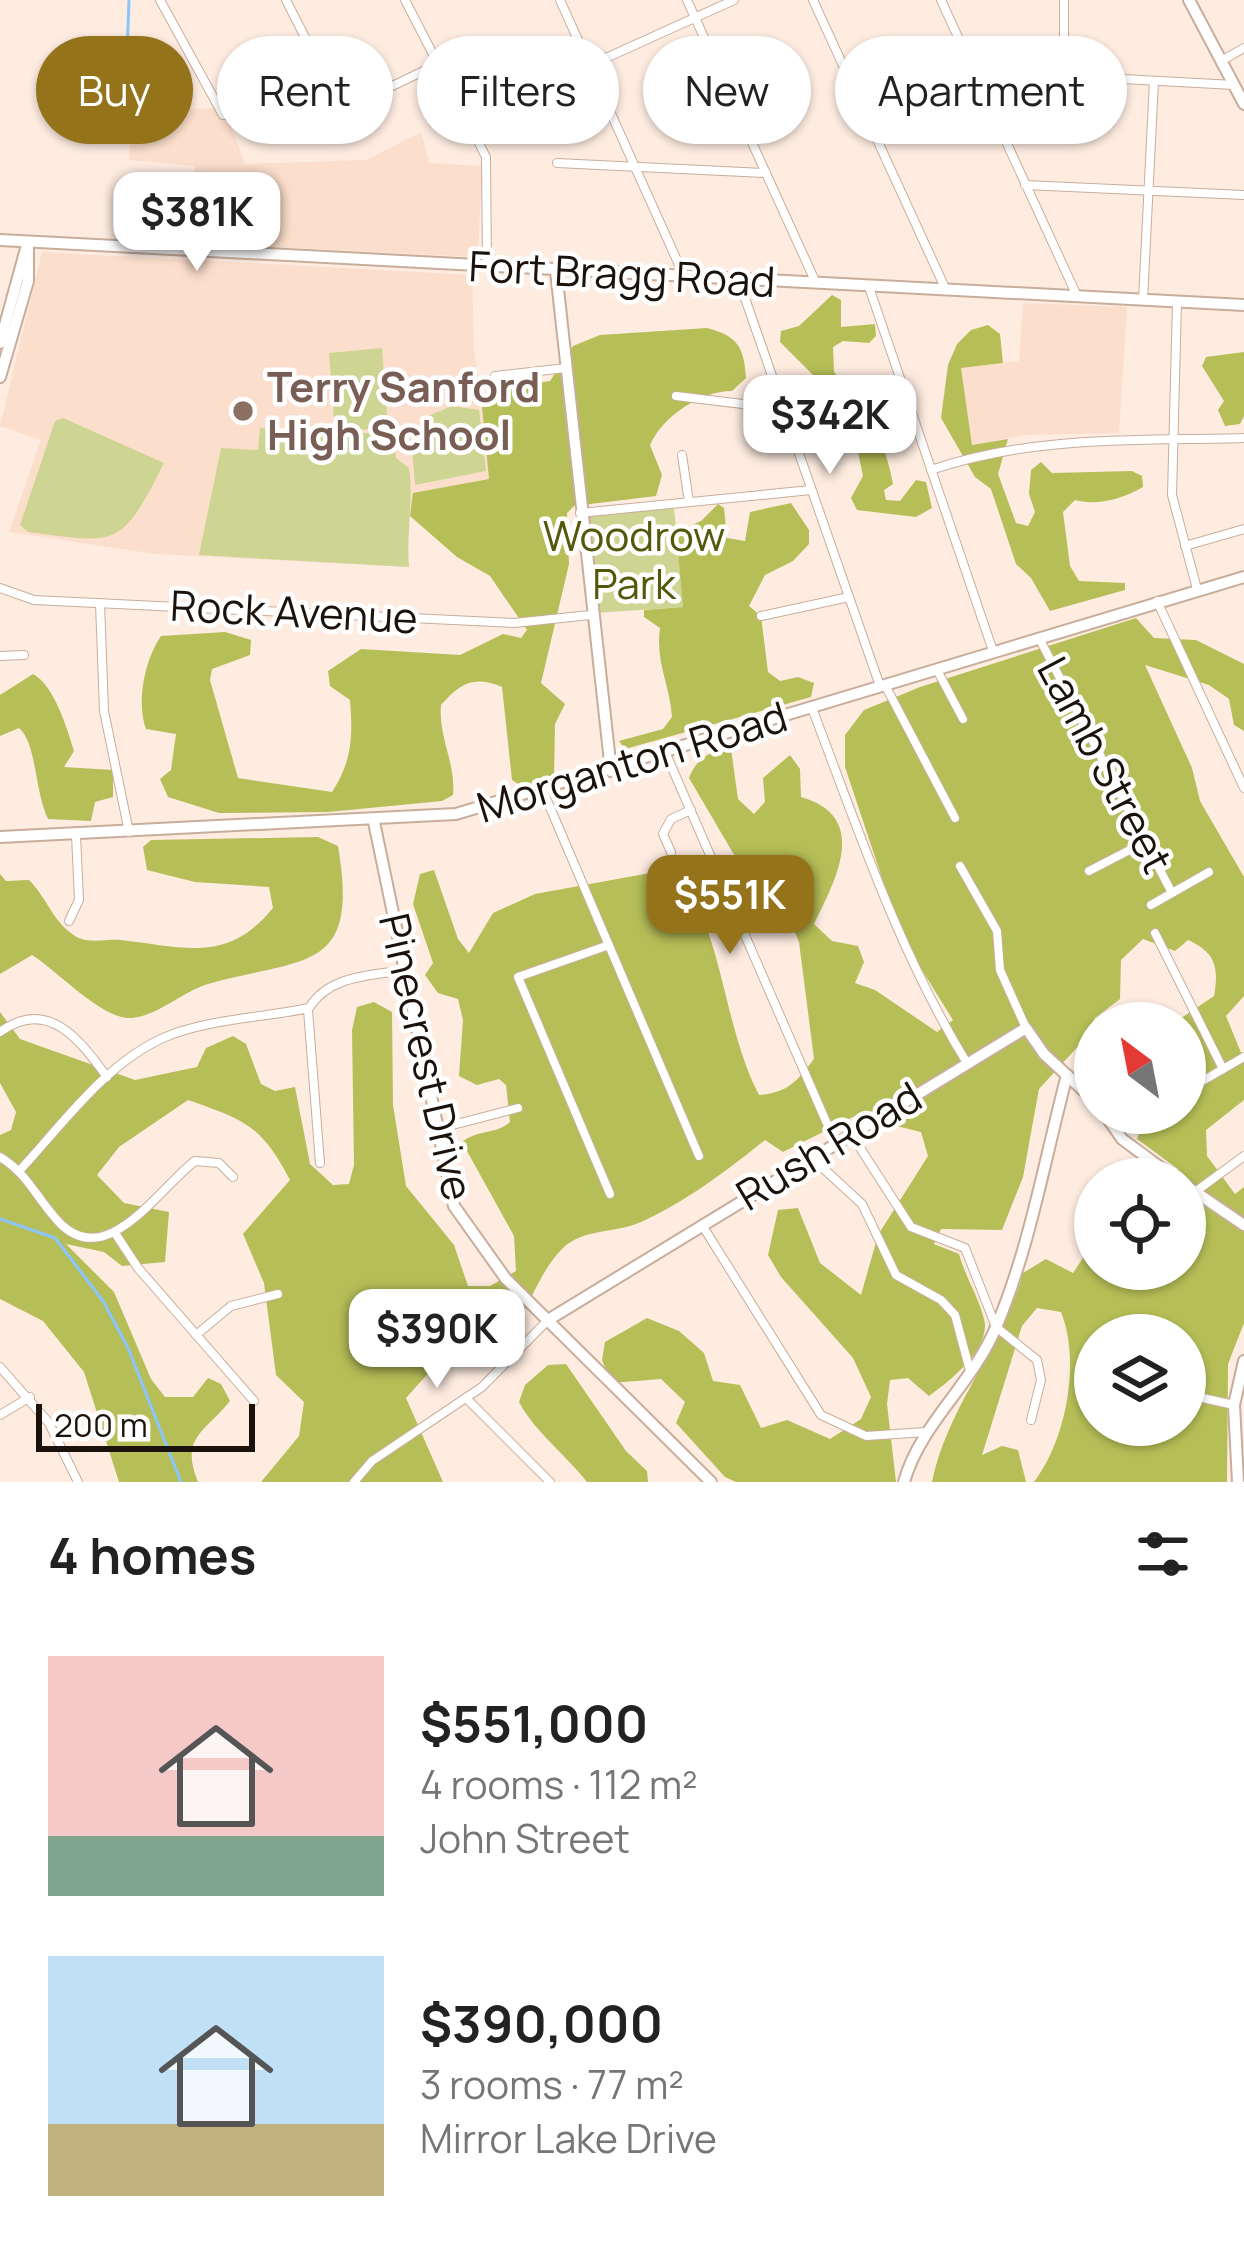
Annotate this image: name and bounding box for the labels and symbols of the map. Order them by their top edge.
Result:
pin: $381K [113,172,281,274]
street label: Fort Bragg Road [467,236,777,310]
place label: Terry Sanford High School [267,357,540,463]
pin: $342K [746,375,914,477]
marker: Terry Sanford High School [230,398,256,424]
park label: Woodrow Park [543,506,725,612]
street label: Rock Avenue [169,576,419,646]
street label: Lamb Street [1025,646,1187,883]
street label: Morganton Road [470,686,794,836]
pin: $551K [646,855,814,957]
street label: Pinecrest Drive [366,908,488,1206]
north arrow [1074,1002,1206,1134]
street label: Rush Road [725,1067,932,1223]
pin: $390K [353,1289,521,1391]
scale bar [36,1398,255,1451]

